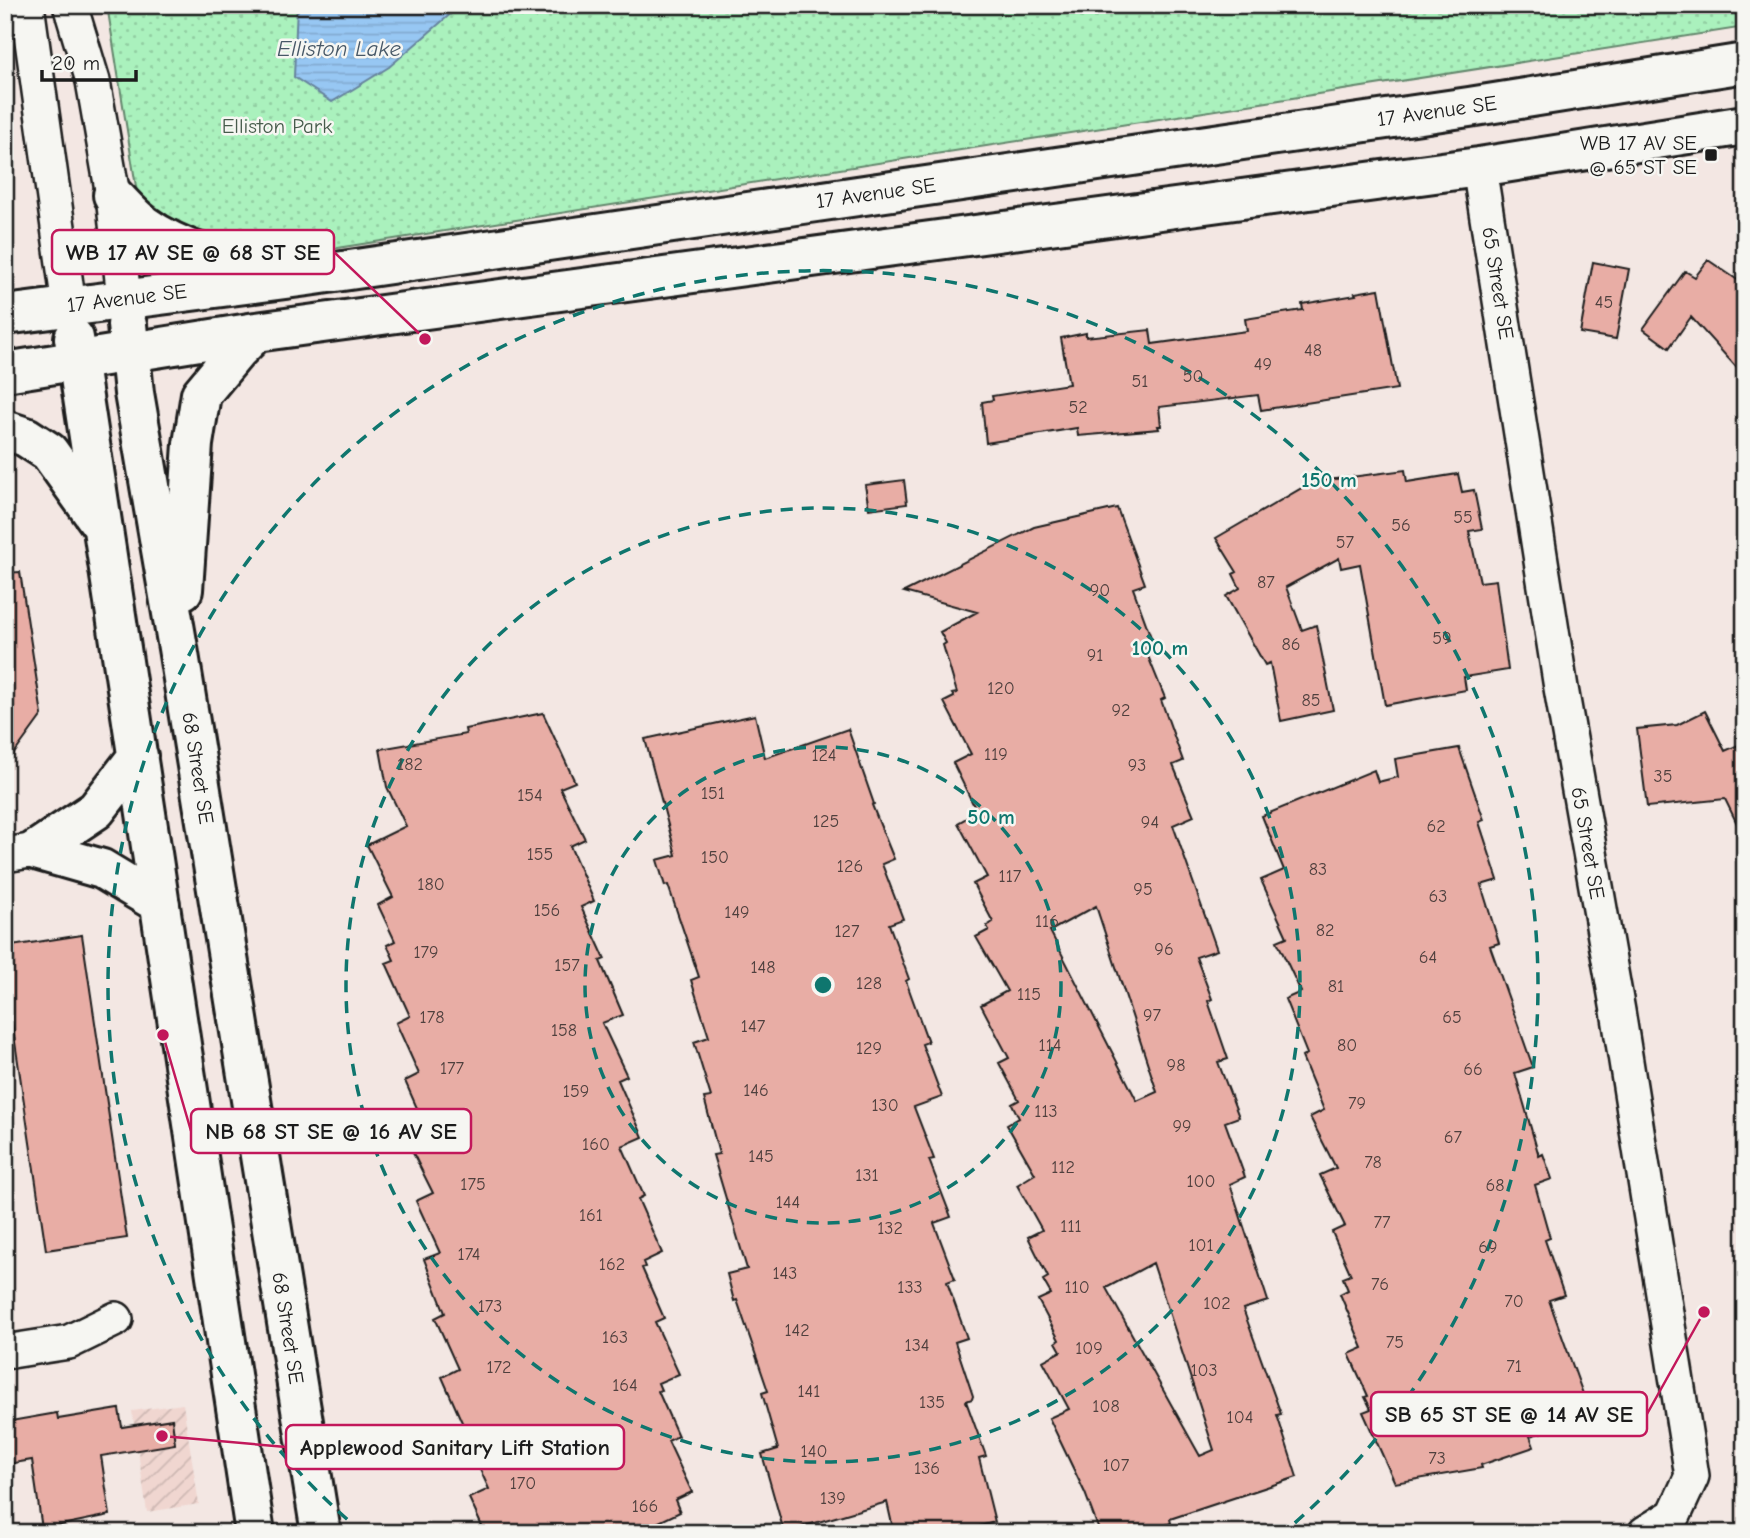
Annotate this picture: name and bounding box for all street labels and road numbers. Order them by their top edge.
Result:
street label: 17 Avenue SE [1376,91,1498,131]
street label: 17 Avenue SE [815,173,937,213]
street label: 65 Street SE [1477,225,1519,341]
street label: 17 Avenue SE [66,279,188,317]
street label: 68 Street SE [177,710,219,826]
street label: 65 Street SE [1566,785,1610,901]
street label: 68 Street SE [267,1270,309,1386]

